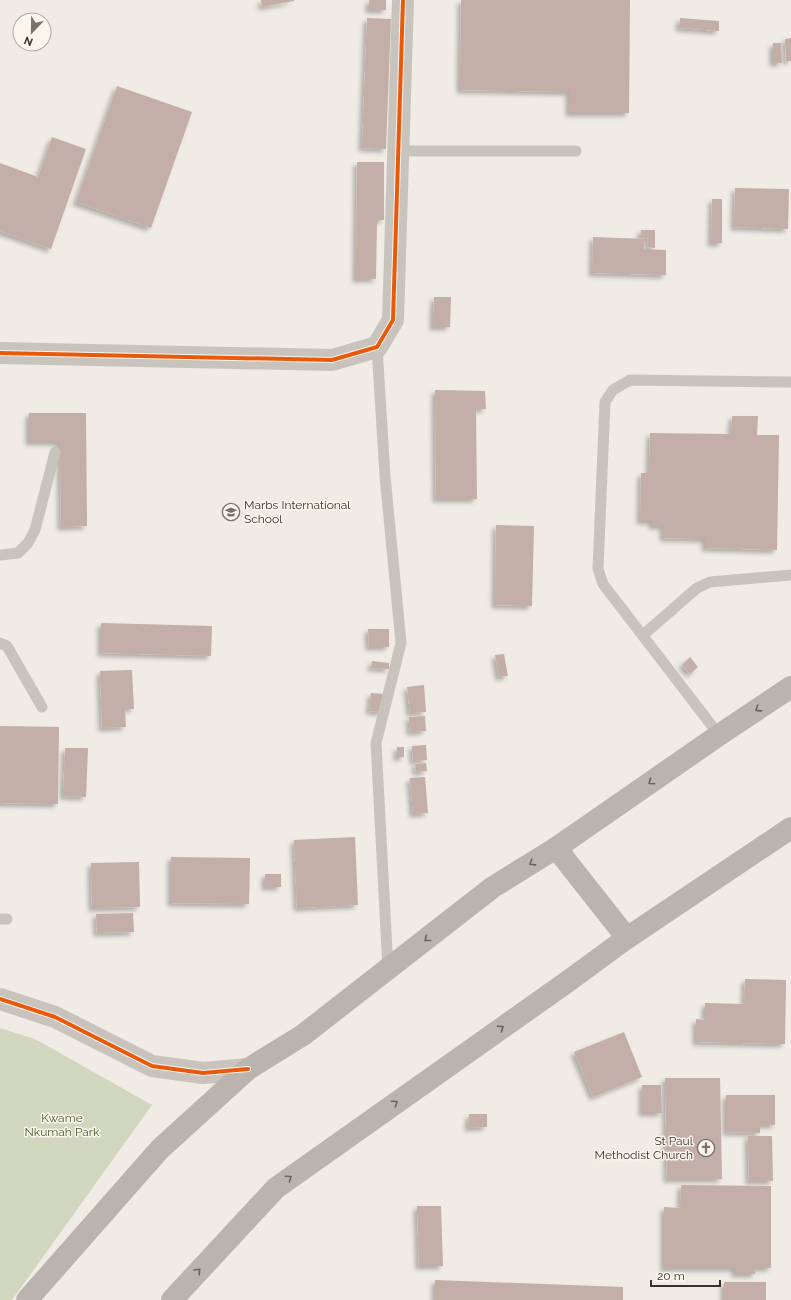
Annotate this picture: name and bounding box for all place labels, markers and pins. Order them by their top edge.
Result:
place label: Marbs International School [244,498,351,526]
school or university icon: Marbs International School [221,502,241,522]
place label: St Paul Methodist Church [595,1134,694,1162]
church icon: St Paul Methodist Church [696,1138,716,1158]

